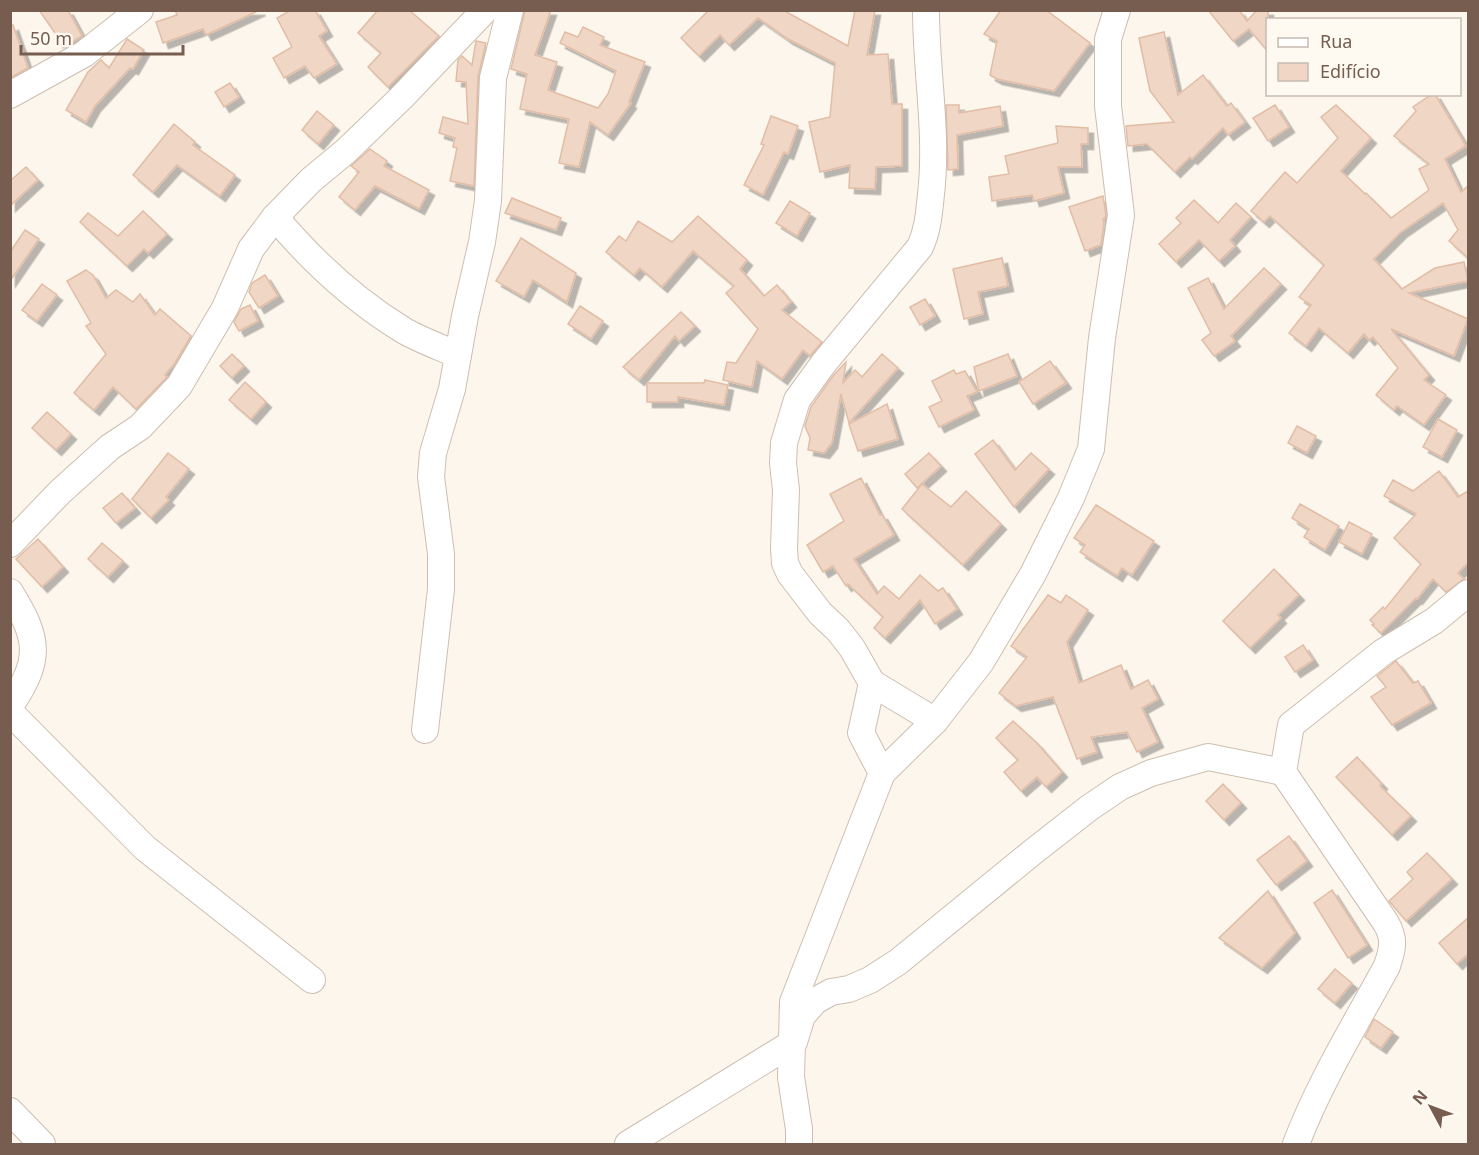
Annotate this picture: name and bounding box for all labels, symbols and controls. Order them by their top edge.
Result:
scale bar [21,18,183,56]
legend [1266,18,1461,96]
text: 50 m [30,26,72,50]
text: Rua [1320,29,1352,53]
text: Edifício [1320,59,1381,83]
north arrow [1401,1077,1461,1137]
text: N [1407,1085,1432,1109]

